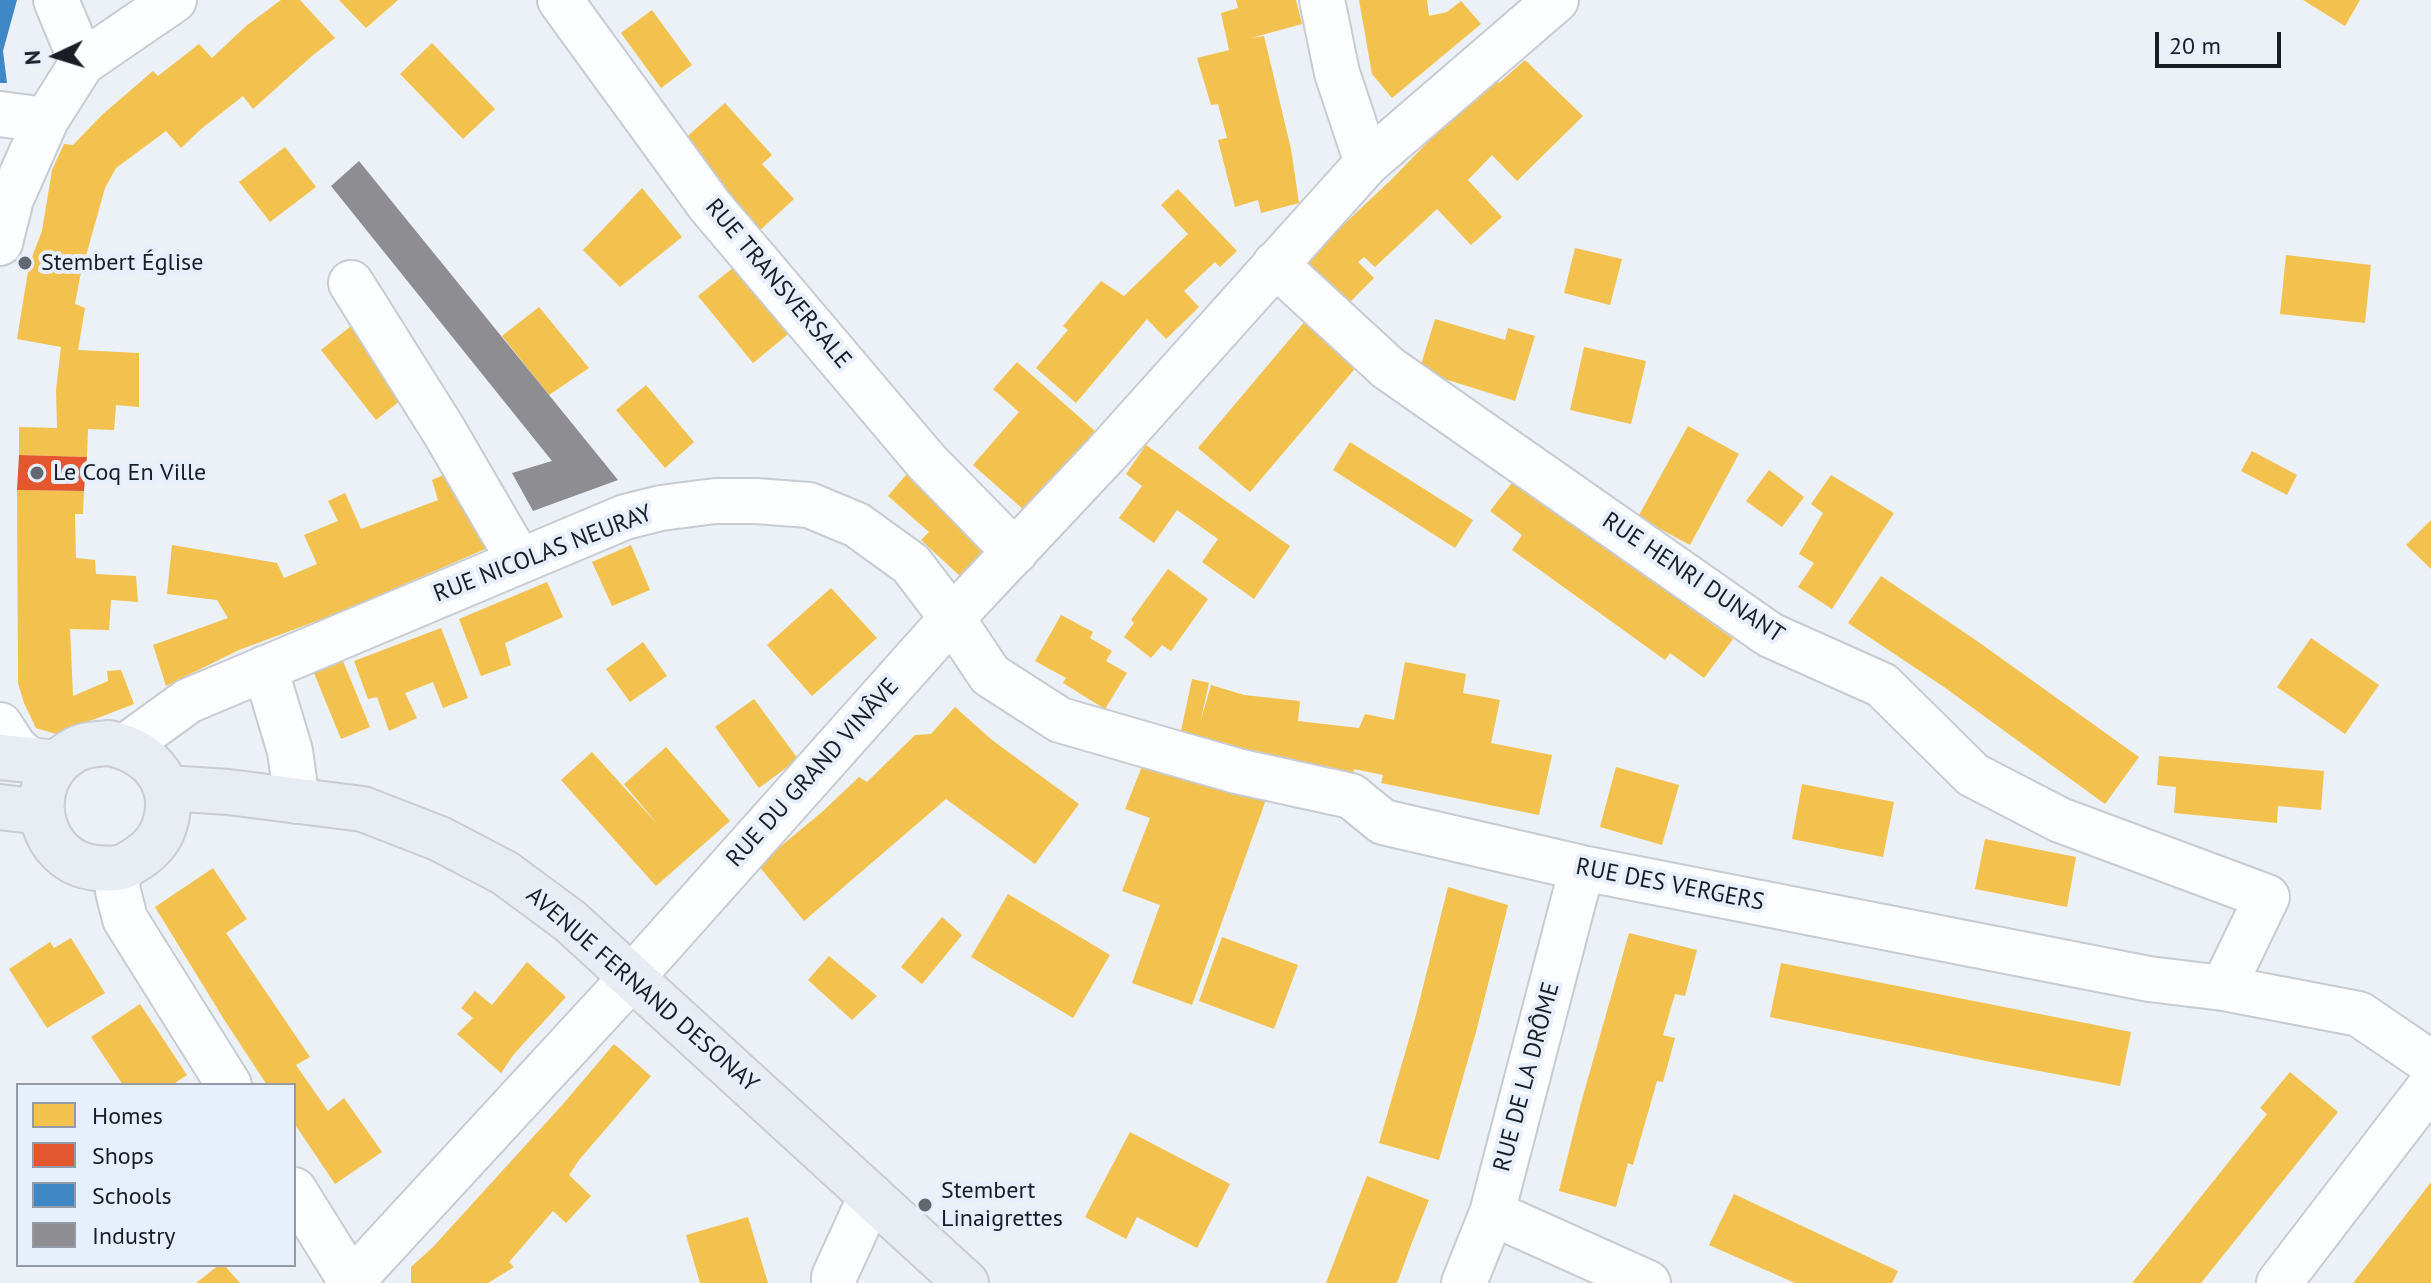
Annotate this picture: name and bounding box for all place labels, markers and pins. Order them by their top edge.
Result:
place label: Stembert Église [41,249,203,277]
marker: Stembert Église [16,254,34,272]
place label: Le Coq En Ville [53,459,206,487]
marker: Le Coq En Ville [28,464,46,482]
place label: Stembert Linaigrettes [941,1177,1063,1233]
marker: Stembert Linaigrettes [916,1196,934,1214]

